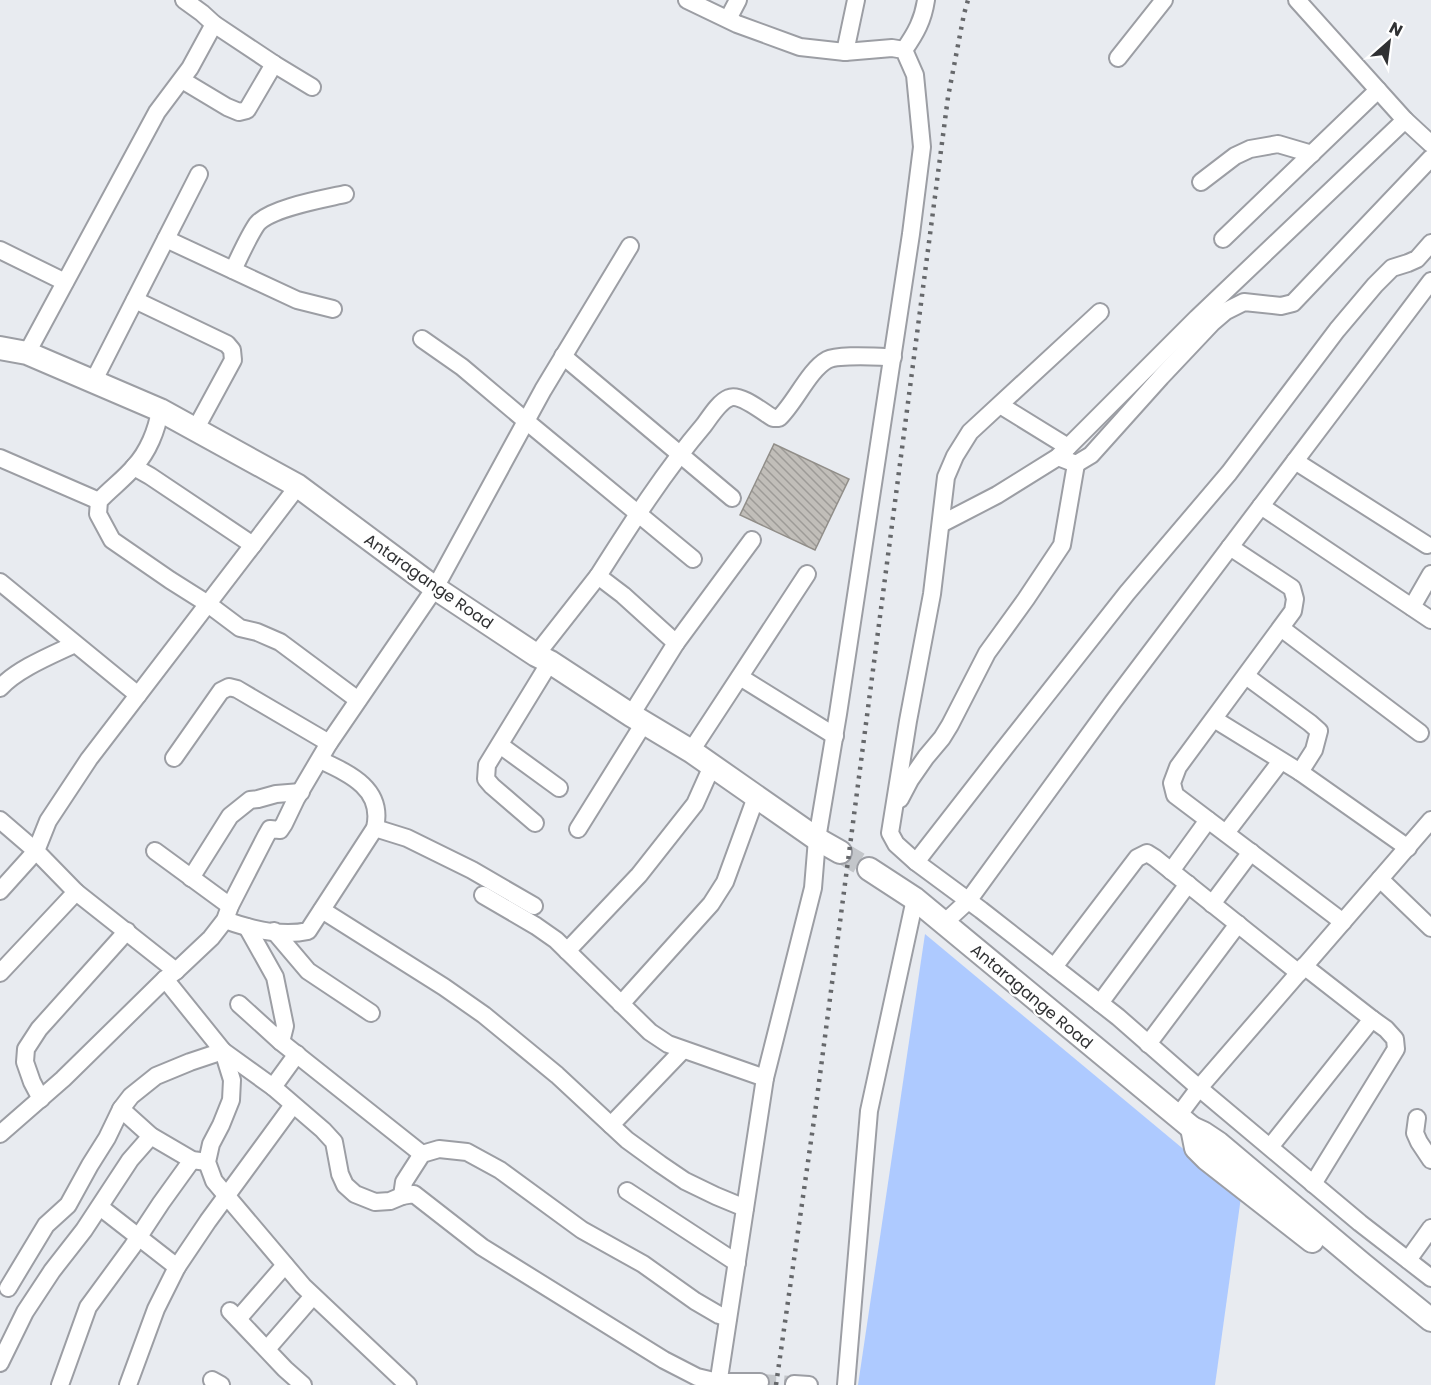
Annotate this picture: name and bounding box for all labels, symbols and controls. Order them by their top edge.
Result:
north arrow [1359,12,1419,72]
text: N [1385,16,1407,42]
street label: Antaragange Road [359,528,498,635]
street label: Antaragange Road [966,938,1098,1054]

